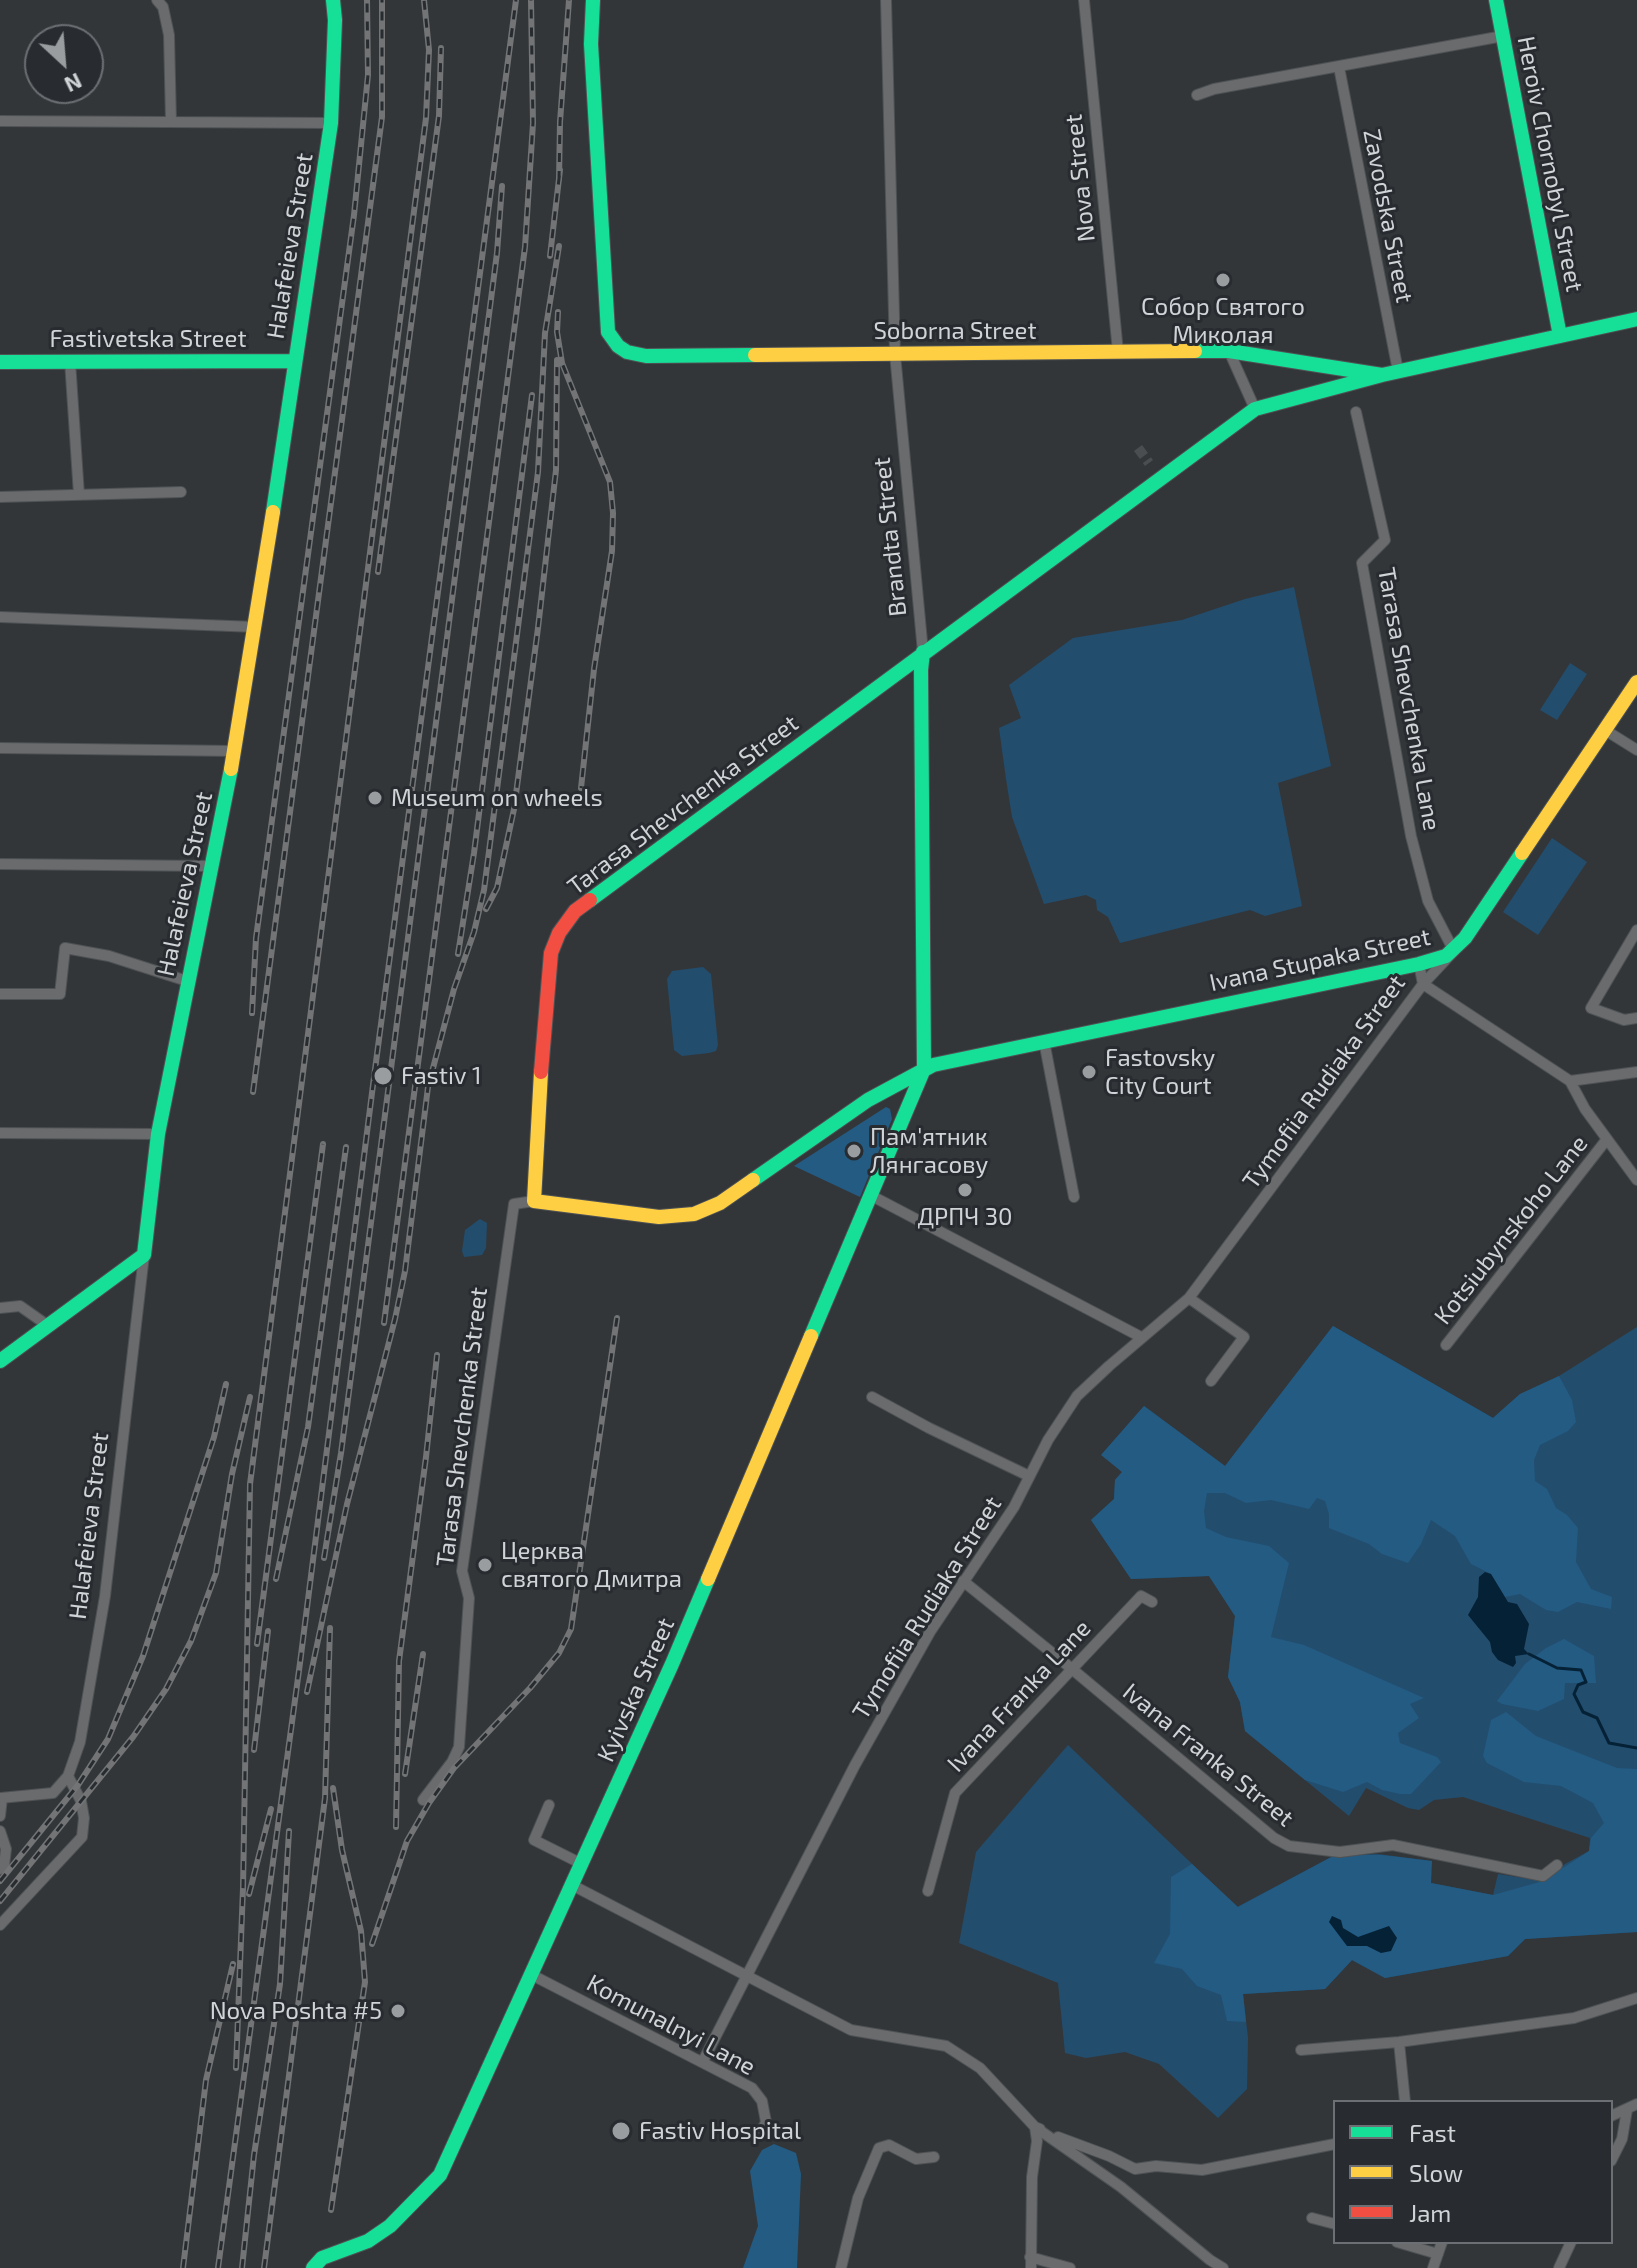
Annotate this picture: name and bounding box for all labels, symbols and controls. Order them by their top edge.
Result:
north arrow [24,24,104,104]
street label: Heroiv Chornobyl Street [1511,34,1589,294]
text: N [61,69,86,99]
street label: Nova Street [1059,113,1101,243]
street label: Zavodska Street [1357,127,1419,305]
street label: Halafeieva Street [261,151,319,341]
marker: Собор Святого Миколая [1214,271,1232,289]
place label: Собор Святого Миколая [1141,293,1305,349]
street label: Soborna Street [873,317,1037,345]
street label: Fastivetska Street [49,325,247,353]
street label: Brandta Street [867,456,913,618]
street label: Tarasa Shevchenka Lane [1372,565,1446,833]
street label: Tarasa Shevchenka Street [562,709,804,901]
place label: Museum on wheels [391,784,603,812]
street label: Halafeieva Street [151,789,219,979]
marker: Museum on wheels [366,789,384,807]
street label: Ivana Stupaka Street [1207,923,1433,997]
street label: Tymofiia Rudiaka Street [1237,969,1411,1195]
place label: Fastovsky City Court [1105,1044,1215,1100]
place label: Fastiv 1 [401,1062,481,1090]
marker: Fastovsky City Court [1080,1063,1098,1081]
marker: Fastiv 1 [372,1065,394,1087]
place label: Пам'ятник Лянгасову [870,1123,988,1179]
street label: Kotsiubynskoho Lane [1428,1130,1594,1330]
marker: Пам'ятник Лянгасову [845,1142,863,1160]
marker: ДРПЧ 30 [956,1181,974,1199]
place label: ДРПЧ 30 [917,1203,1013,1231]
street label: Tarasa Shevchenka Street [431,1286,493,1568]
street label: Halafeieva Street [63,1431,115,1621]
street label: Tymofiia Rudiaka Street [847,1491,1007,1725]
place label: Церква святого Дмитра [501,1537,682,1593]
marker: Церква святого Дмитра [476,1556,494,1574]
street label: Kyivska Street [591,1614,681,1766]
street label: Ivana Franka Lane [941,1614,1097,1778]
street label: Ivana Franka Street [1117,1677,1299,1833]
street label: Komunalnyi Lane [582,1968,760,2082]
place label: Nova Poshta #5 [210,1997,382,2025]
marker: Nova Poshta #5 [389,2002,407,2020]
legend [1333,2100,1613,2244]
place label: Fastiv Hospital [639,2117,801,2145]
text: Fast [1409,2118,1456,2147]
marker: Fastiv Hospital [610,2120,632,2142]
text: Slow [1409,2158,1463,2187]
text: Jam [1409,2198,1451,2227]

